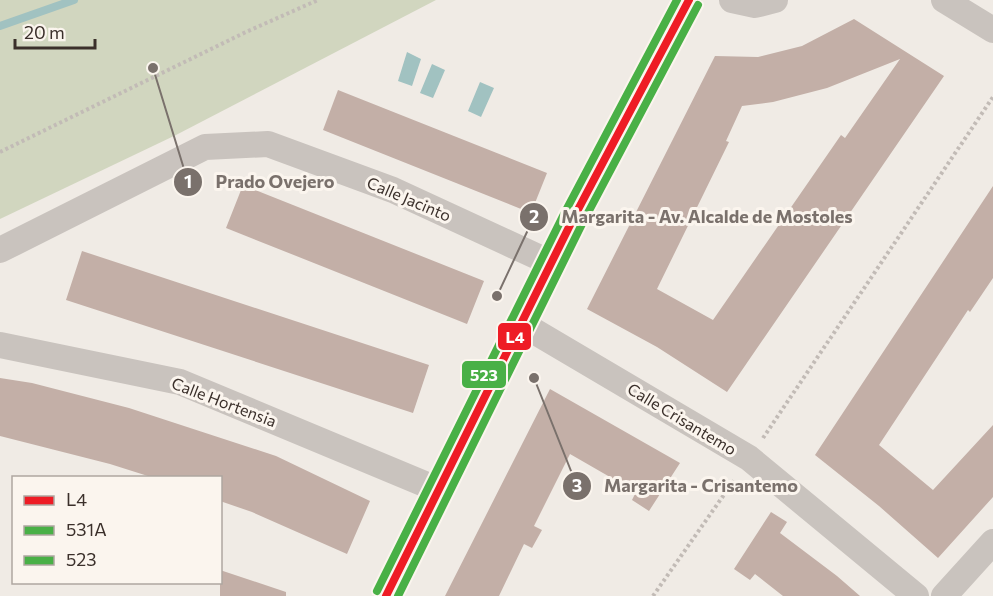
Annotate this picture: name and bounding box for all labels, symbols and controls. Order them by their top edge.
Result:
scale bar [15,12,94,50]
text: 20 m [24,21,65,43]
callout: Prado Ovejero [173,164,346,200]
text: 1 [184,170,192,192]
text: Prado Ovejero [215,170,335,192]
street label: Calle Jacinto [364,172,454,225]
callout: Margarita - Av. Alcalde de Mostoles [519,199,865,235]
text: 2 [529,205,539,227]
text: Margarita - Av. Alcalde de Mostoles [561,205,853,227]
line badge: L4 [497,322,532,351]
text: L4 [505,327,525,346]
line badge: 523 [461,360,507,389]
text: 523 [470,365,498,384]
street label: Calle Hortensia [169,373,279,430]
street label: Calle Crisantemo [624,379,740,459]
callout: Margarita - Crisantemo [562,468,810,504]
text: 3 [572,474,582,496]
text: Margarita - Crisantemo [604,474,798,496]
legend [12,476,222,584]
text: L4 [66,488,87,510]
text: 531A [66,518,107,540]
text: 523 [66,548,97,570]

